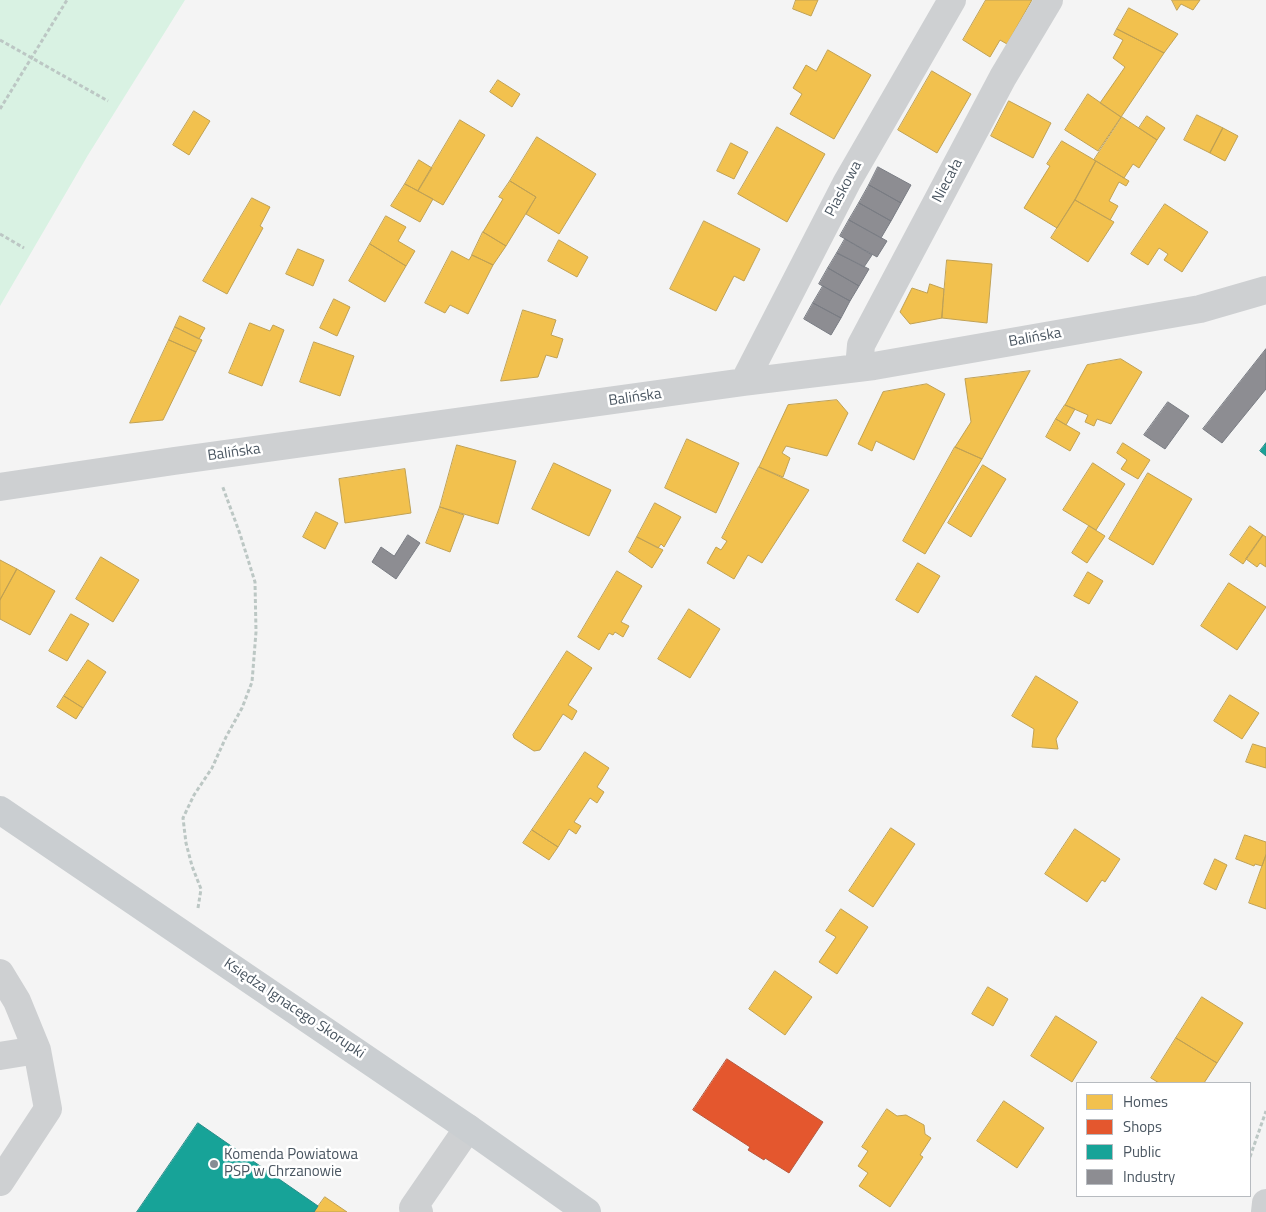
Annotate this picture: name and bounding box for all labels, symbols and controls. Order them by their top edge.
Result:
street label: Niecała [929,156,967,206]
street label: Piaskowa [822,158,866,220]
street label: Balińska [1007,325,1063,351]
street label: Balińska [607,385,663,411]
street label: Balińska [206,440,262,466]
street label: Księdza Ignacego Skorupki [220,955,368,1063]
legend [1076,1082,1251,1197]
text: Homes [1123,1090,1168,1113]
text: Shops [1123,1115,1162,1138]
text: Public [1123,1140,1161,1163]
place label: Komenda Powiatowa PSP w Chrzanowie [224,1146,358,1181]
marker: Komenda Powiatowa PSP w Chrzanowie [208,1158,220,1170]
text: Industry [1123,1165,1175,1188]

